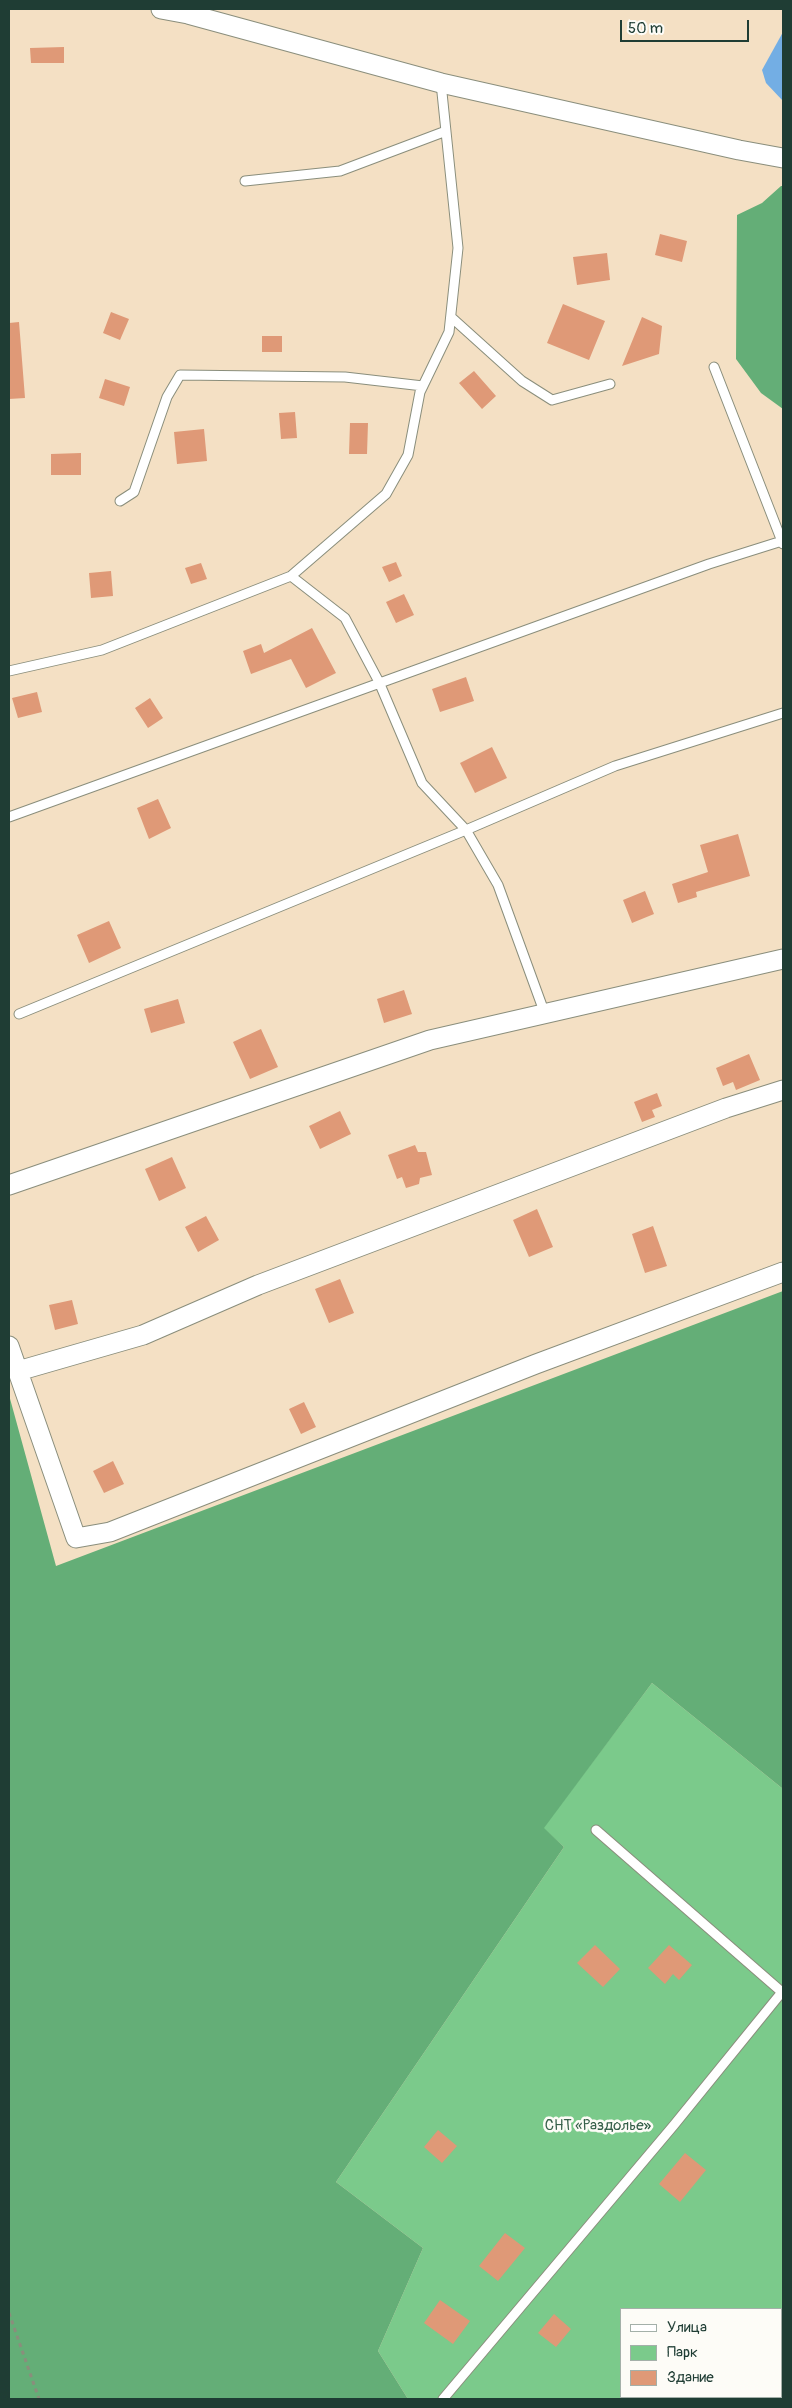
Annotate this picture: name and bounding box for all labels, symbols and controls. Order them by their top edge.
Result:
scale bar [622,10,751,42]
text: 50 m [628,19,663,38]
park label: СНТ «Раздолье» [545,2117,651,2135]
legend [620,2308,782,2398]
text: Улица [667,2318,707,2337]
text: Парк [667,2343,698,2362]
text: Здание [667,2368,714,2387]

